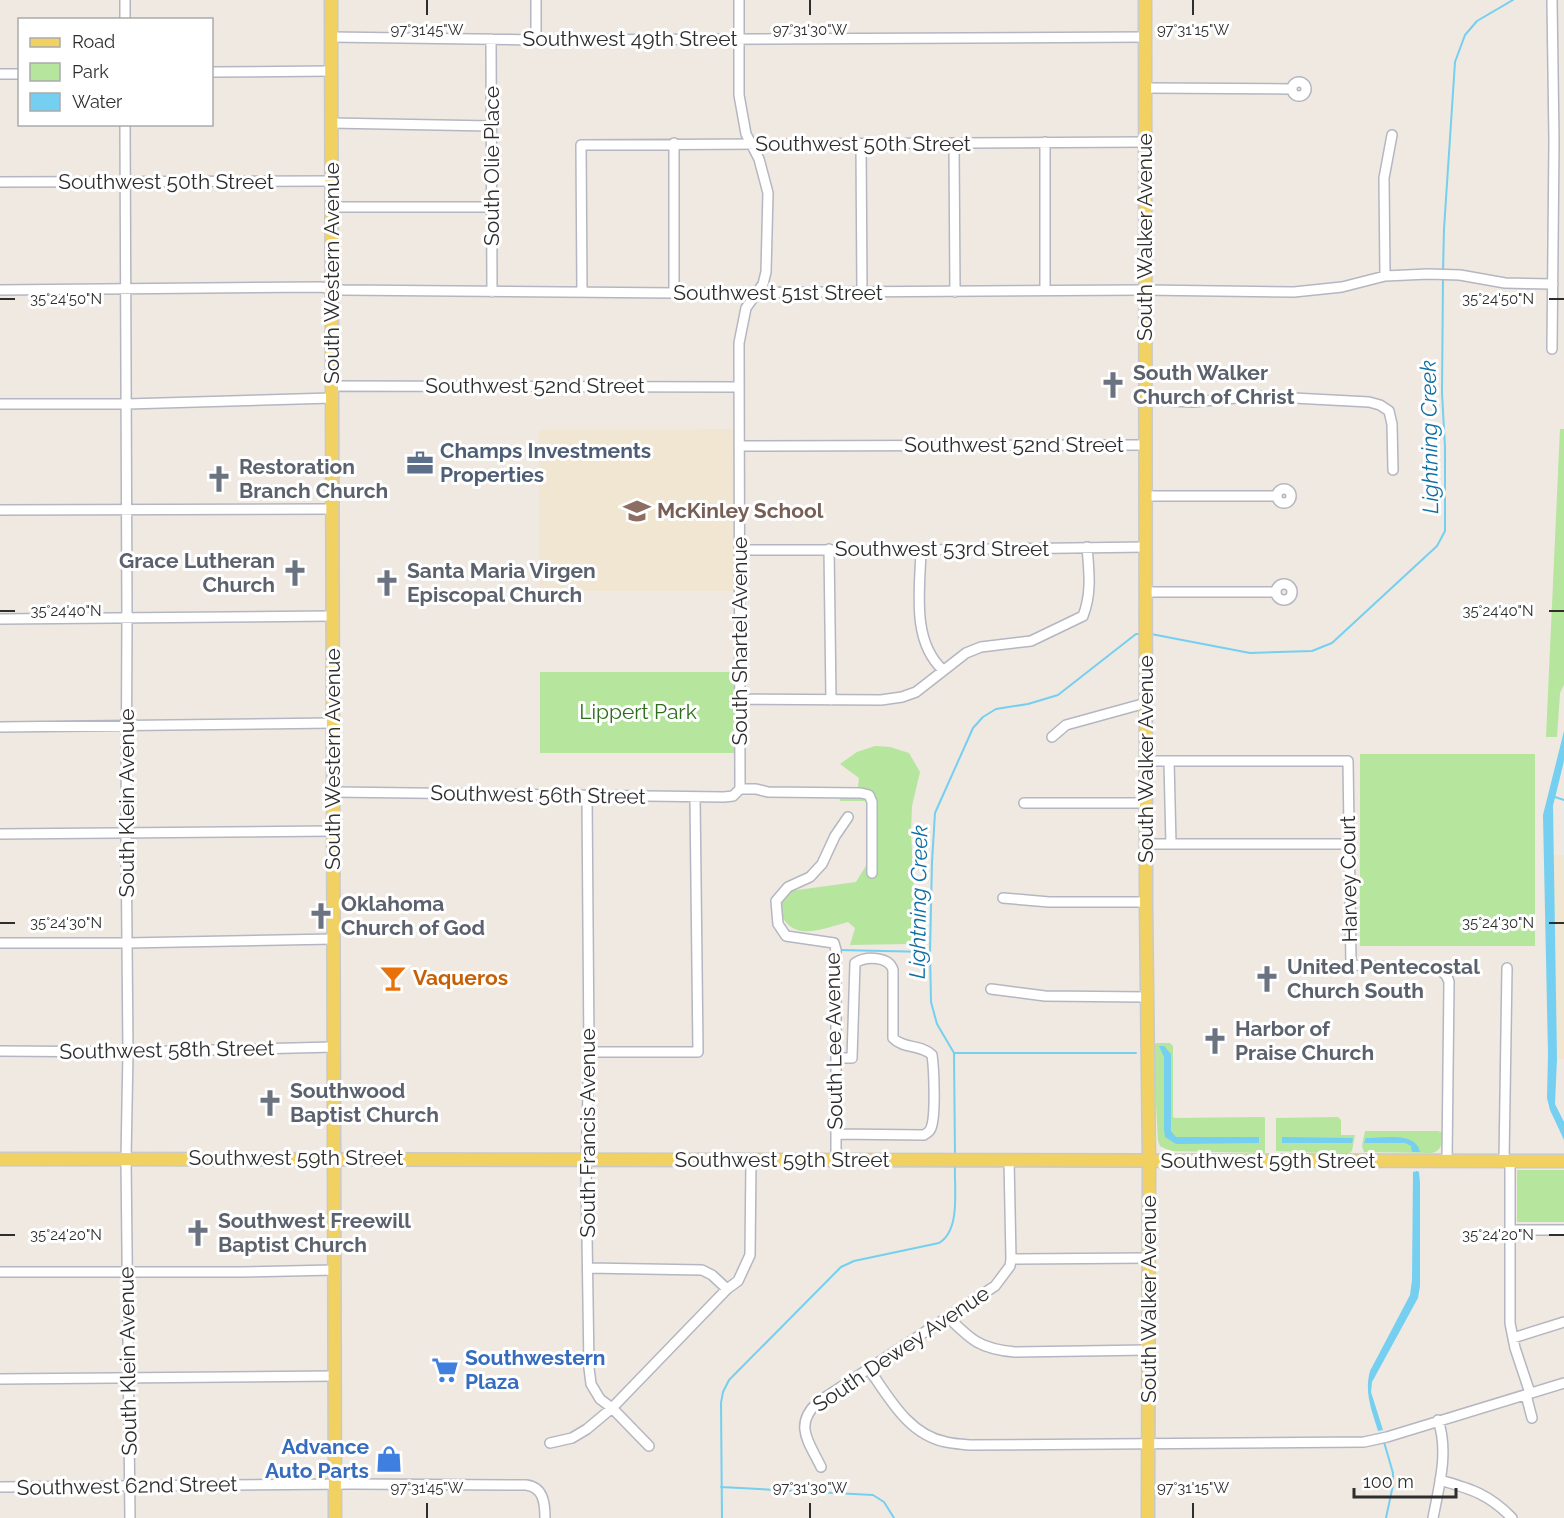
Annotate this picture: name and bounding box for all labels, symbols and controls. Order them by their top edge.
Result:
legend [18,18,213,126]
text: 97°31'45"W [391,21,464,39]
text: 97°31'30"W [773,21,848,39]
text: 97°31'15"W [1157,21,1229,39]
street label: Southwest 49th Street [523,26,737,51]
text: Road [72,31,115,52]
text: Park [72,61,109,82]
street label: South Olie Place [479,86,504,246]
text: Water [72,91,123,112]
street label: Southwest 50th Street [755,131,971,156]
street label: South Walker Avenue [1132,133,1157,341]
street label: South Western Avenue [319,162,344,384]
street label: Southwest 50th Street [58,169,274,194]
street label: Southwest 51st Street [673,280,883,305]
text: 35°24'50"N [30,290,102,308]
text: 35°24'50"N [1462,290,1534,308]
place label: South Walker Church of Christ [1133,360,1295,409]
water label: Lightning Creek [1415,360,1443,514]
church icon: South Walker Church of Christ [1098,370,1128,400]
street label: Southwest 52nd Street [425,373,645,398]
street label: Southwest 52nd Street [904,432,1124,457]
place label: Champs Investments Properties [440,438,651,487]
office icon: Champs Investments Properties [405,448,435,478]
place label: Restoration Branch Church [239,454,388,503]
church icon: Restoration Branch Church [204,464,234,494]
school or university icon: McKinley School [622,496,652,526]
place label: McKinley School [657,498,824,523]
street label: Southwest 53rd Street [835,536,1049,561]
street label: South Shartel Avenue [727,537,752,745]
place label: Grace Lutheran Church [119,548,275,597]
church icon: Grace Lutheran Church [280,558,310,588]
place label: Santa Maria Virgen Episcopal Church [407,558,596,607]
church icon: Santa Maria Virgen Episcopal Church [372,568,402,598]
text: 35°24'40"N [30,602,102,620]
text: 35°24'40"N [1462,602,1534,620]
street label: South Western Avenue [320,648,345,870]
street label: South Walker Avenue [1133,655,1158,863]
park label: Lippert Park [579,699,697,724]
street label: South Klein Avenue [114,708,139,898]
street label: Southwest 56th Street [430,780,646,809]
street label: Harvey Court [1335,815,1362,943]
water label: Lightning Creek [904,825,932,979]
place label: Oklahoma Church of God [341,891,485,940]
church icon: Oklahoma Church of God [306,901,336,931]
text: 35°24'30"N [30,914,102,932]
text: 35°24'30"N [1462,914,1534,932]
street label: South Lee Avenue [819,952,848,1130]
place label: United Pentecostal Church South [1287,954,1480,1003]
bar icon: Vaqueros [378,963,408,993]
church icon: United Pentecostal Church South [1252,964,1282,994]
place label: Vaqueros [413,965,508,990]
place label: Harbor of Praise Church [1235,1016,1374,1065]
church icon: Harbor of Praise Church [1200,1026,1230,1056]
street label: South Francis Avenue [575,1028,600,1238]
street label: Southwest 58th Street [59,1035,275,1064]
place label: Southwood Baptist Church [290,1078,439,1127]
church icon: Southwood Baptist Church [255,1088,285,1118]
street label: Southwest 59th Street [189,1145,403,1170]
street label: Southwest 59th Street [675,1147,889,1172]
street label: Southwest 59th Street [1161,1148,1375,1173]
street label: South Walker Avenue [1136,1195,1161,1403]
place label: Southwest Freewill Baptist Church [218,1208,411,1257]
church icon: Southwest Freewill Baptist Church [183,1218,213,1248]
text: 35°24'20"N [30,1226,102,1244]
text: 35°24'20"N [1462,1226,1534,1244]
street label: South Klein Avenue [113,1266,142,1456]
street label: South Dewey Avenue [808,1280,994,1417]
place label: Southwestern Plaza [465,1345,606,1394]
supermarket icon: Southwestern Plaza [430,1355,460,1385]
place label: Advance Auto Parts [265,1434,369,1483]
shop icon: Advance Auto Parts [374,1444,404,1474]
scale bar [1354,1461,1456,1499]
street label: Southwest 62nd Street [16,1471,238,1500]
text: 100 m [1363,1471,1414,1492]
text: 97°31'45"W [391,1479,464,1497]
text: 97°31'30"W [773,1479,848,1497]
text: 97°31'15"W [1157,1479,1229,1497]

